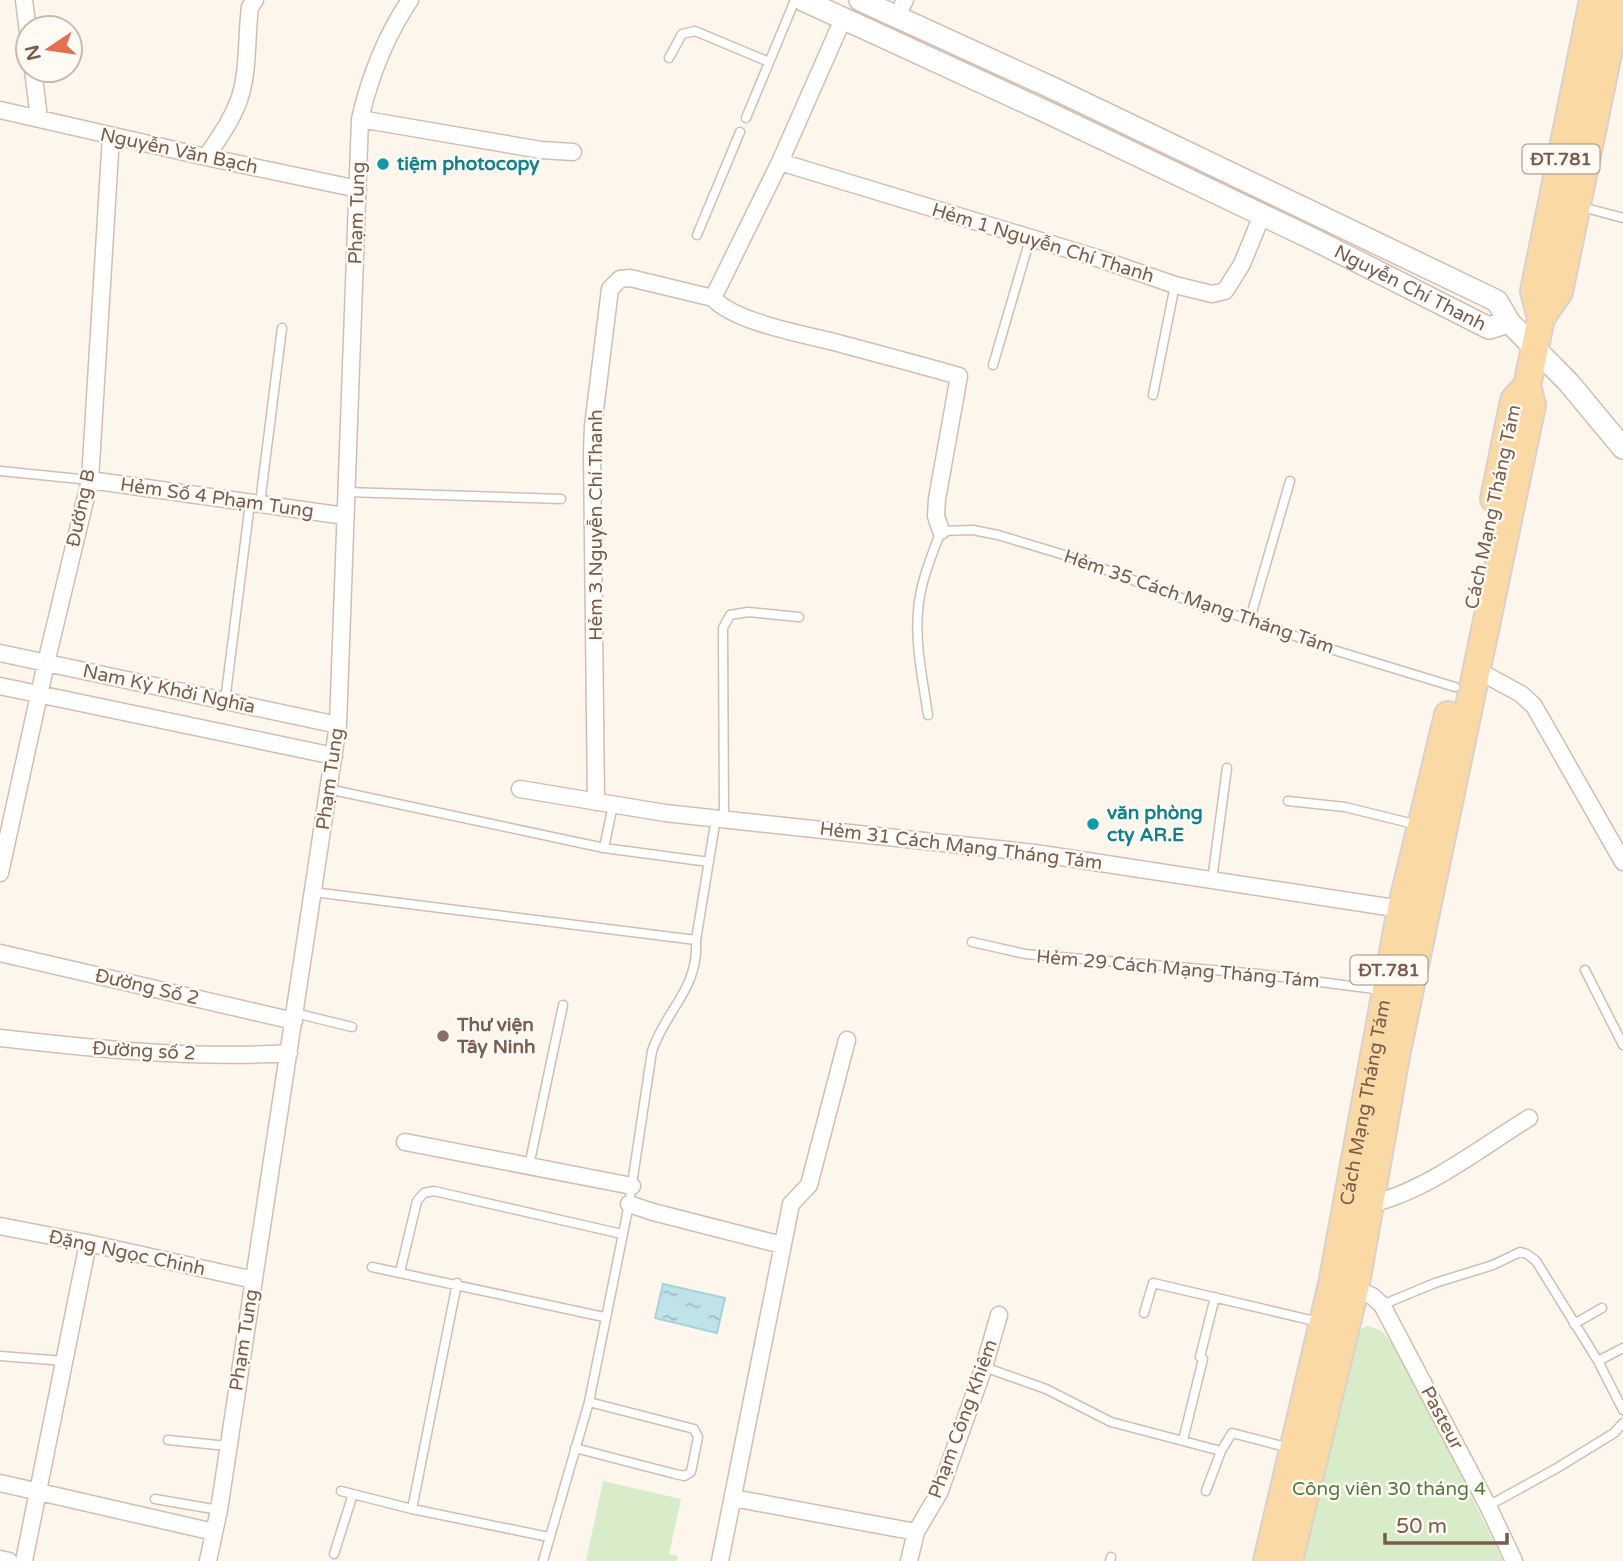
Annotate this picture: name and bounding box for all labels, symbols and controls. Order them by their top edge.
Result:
north arrow [14,14,84,84]
text: N [21,43,46,63]
street label: Nguyễn Văn Bạch [98,124,260,178]
road number: ĐT.781 [1522,144,1600,174]
place label: tiệm photocopy [397,153,540,176]
marker: tiệm photocopy [375,156,391,172]
street label: Phạm Tung [344,161,370,265]
street label: Hẻm 1 Nguyễn Chí Thanh [929,199,1157,287]
street label: Nguyễn Chí Thanh [1330,240,1490,336]
street label: Cách Mạng Tháng Tám [1461,403,1525,611]
street label: Hẻm 3 Nguyễn Chí Thanh [585,409,607,641]
street label: Đường B [62,467,100,549]
street label: Hẻm Số 4 Phạm Tung [119,474,315,522]
street label: Hẻm 35 Cách Mạng Tháng Tám [1061,545,1337,659]
street label: Nam Kỳ Khởi Nghĩa [81,660,257,718]
street label: Phạm Tung [312,727,348,831]
place label: văn phòng cty AR.E [1107,802,1203,847]
marker: văn phòng cty AR.E [1085,816,1101,832]
street label: Hẻm 31 Cách Mạng Tháng Tám [818,818,1104,874]
street label: Hẻm 29 Cách Mạng Tháng Tám [1035,946,1321,992]
road number: ĐT.781 [1350,956,1428,985]
street label: Đường Số 2 [93,964,201,1010]
street label: Cách Mạng Tháng Tám [1336,998,1395,1207]
place label: Thư viện Tây Ninh [456,1014,536,1059]
marker: Thư viện Tây Ninh [435,1028,451,1044]
street label: Đường số 2 [92,1037,196,1065]
street label: Đặng Ngọc Chinh [47,1226,207,1280]
street label: Phạm Tung [225,1287,263,1393]
street label: Phạm Công Khiêm [924,1337,1002,1501]
street label: Pasteur [1416,1382,1468,1454]
park label: Công viên 30 tháng 4 [1292,1478,1486,1500]
scale bar [1385,1502,1508,1546]
text: 50 m [1396,1514,1447,1539]

